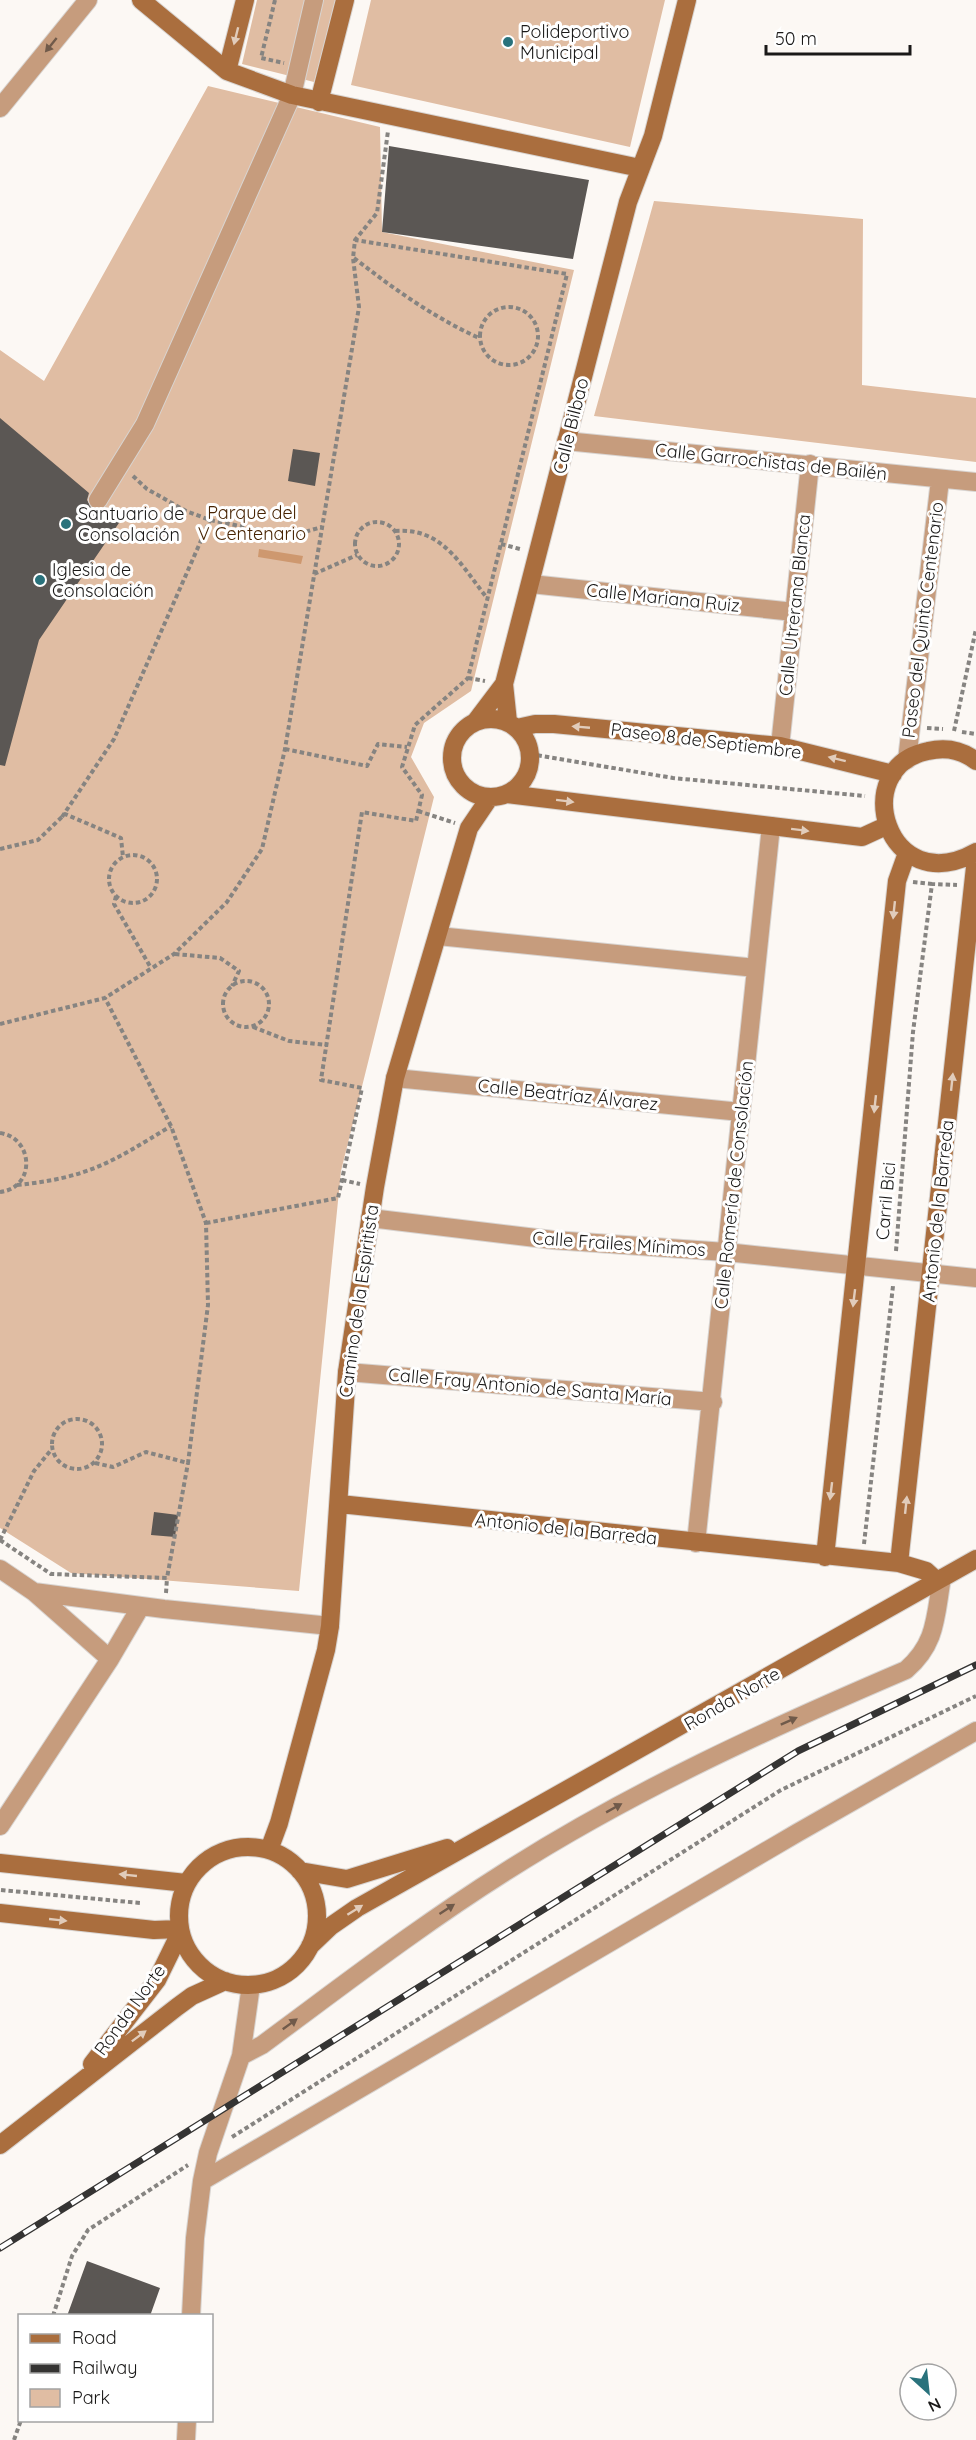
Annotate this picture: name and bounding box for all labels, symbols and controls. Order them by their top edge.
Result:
scale bar [766,18,910,56]
place label: Polideportivo Municipal [520,20,629,64]
one-way arrow [230,26,240,45]
text: 50 m [775,27,817,50]
marker: Polideportivo Municipal [501,35,515,49]
one-way arrow [45,38,57,53]
street label: Calle Bilbao [547,375,594,476]
street label: Calle Garrochistas de Bailén [654,438,888,485]
park label: Parque del V Centenario [198,501,306,545]
street label: Paseo del Quinto Centenario [897,501,948,739]
place label: Santuario de Consolación [78,502,184,546]
street label: Calle Utrerana Blanca [774,513,815,697]
marker: Santuario de Consolación [59,517,73,531]
place label: Iglesia de Consolación [52,558,154,602]
marker: Iglesia de Consolación [33,573,47,587]
street label: Calle Mariana Ruiz [585,578,741,617]
street label: Paseo 8 de Septiembre [609,717,803,764]
one-way arrow [572,722,591,732]
one-way arrow [827,754,846,764]
one-way arrow [555,796,574,806]
one-way arrow [791,825,810,835]
one-way arrow [890,900,899,919]
street label: Calle Romería de Consolación [709,1060,758,1310]
one-way arrow [947,1072,957,1091]
street label: Calle Beatríaz Álvarez [477,1074,659,1115]
one-way arrow [870,1094,880,1113]
street label: Antonio de la Barreda [917,1119,959,1303]
street label: Carril Bici [871,1161,900,1241]
street label: Camino de la Espiritista [334,1203,383,1399]
street label: Calle Frailes Mínimos [532,1226,706,1261]
one-way arrow [849,1288,859,1307]
street label: Calle Fray Antonio de Santa María [387,1363,673,1410]
one-way arrow [827,1482,836,1501]
one-way arrow [901,1496,911,1515]
street label: Antonio de la Barreda [474,1508,658,1550]
street label: Ronda Norte [680,1662,784,1735]
one-way arrow [780,1716,798,1726]
one-way arrow [606,1803,623,1813]
one-way arrow [118,1871,137,1880]
one-way arrow [439,1903,455,1915]
one-way arrow [347,1905,363,1916]
one-way arrow [49,1915,68,1925]
street label: Ronda Norte [89,1960,170,2060]
one-way arrow [283,2019,298,2031]
one-way arrow [132,2031,147,2043]
legend [18,2314,213,2422]
text: Road [72,2326,117,2349]
text: Railway [72,2356,138,2379]
north arrow [898,2362,958,2422]
text: Park [72,2386,110,2409]
text: N [925,2394,945,2417]

